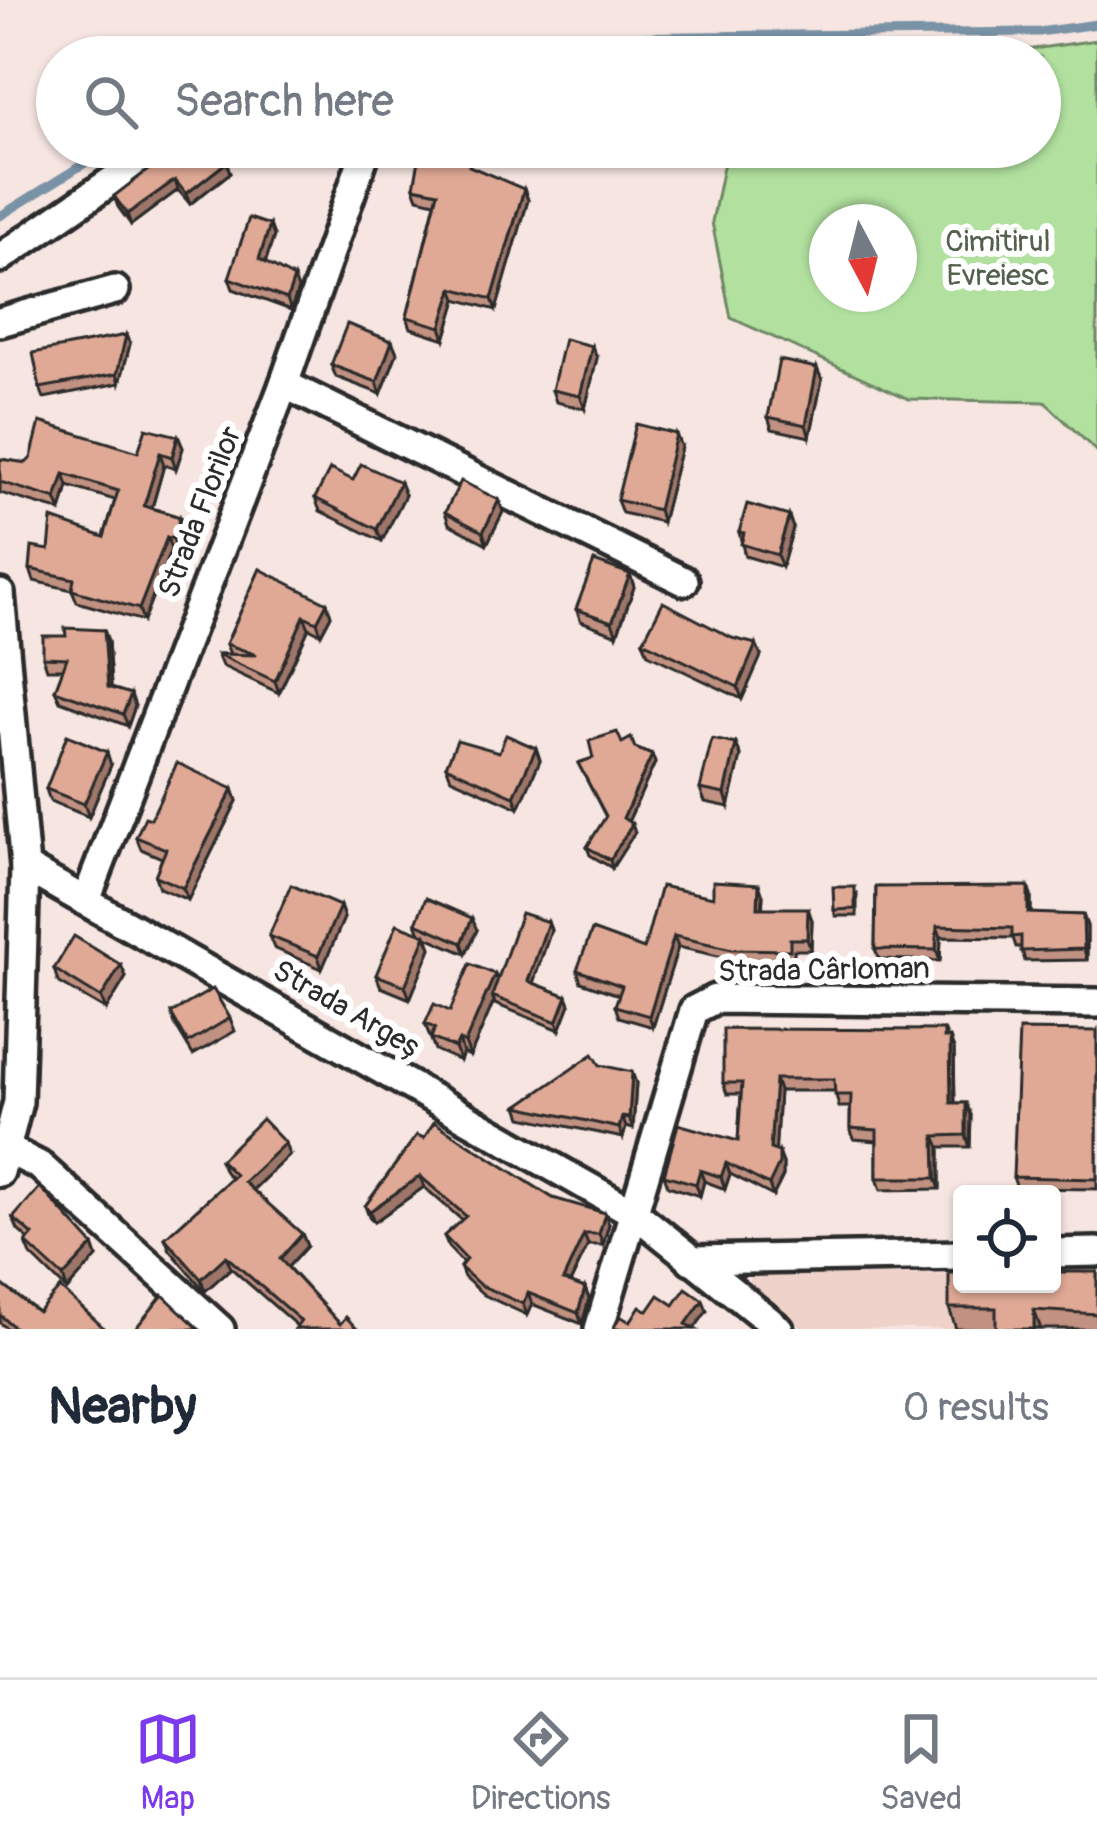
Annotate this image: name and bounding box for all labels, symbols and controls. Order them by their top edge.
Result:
search box [36,36,1061,168]
icon: search [78,69,144,135]
text: Search here [174,74,394,130]
north arrow [809,204,917,312]
park label: Cimitirul Evreiesc [945,223,1051,294]
street label: Strada Florilor [150,421,250,603]
street label: Strada Cârloman [718,950,930,990]
street label: Strada Argeș [266,952,430,1068]
map controls [953,1185,1061,1293]
button: locate [953,1185,1061,1293]
text: Nearby [48,1375,196,1439]
text: 0 results [903,1383,1049,1432]
tab: Map [135,1706,201,1819]
tab: Directions [471,1706,611,1819]
tab: Saved [880,1706,962,1819]

